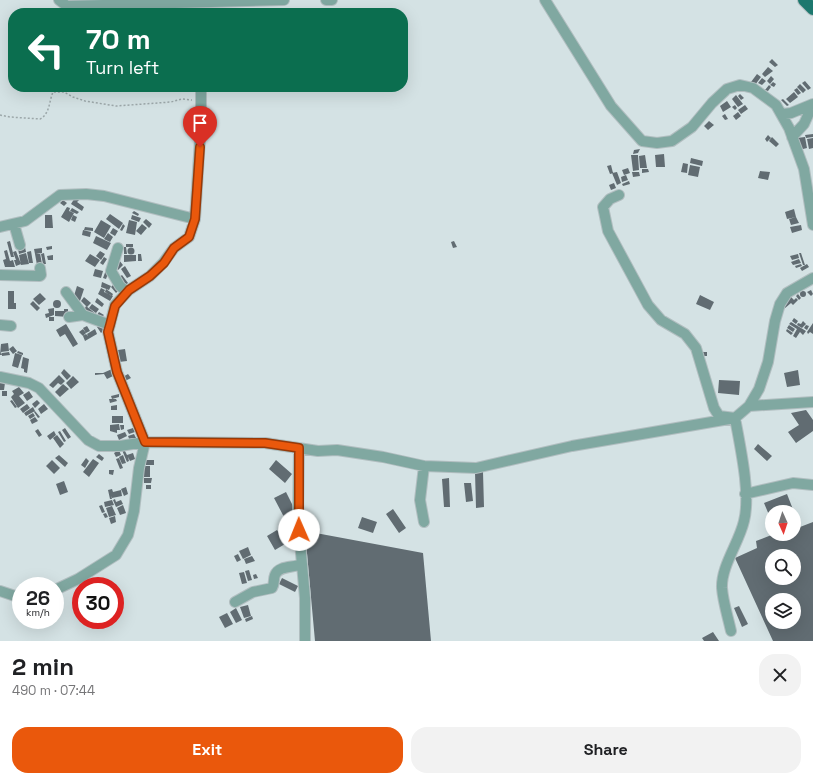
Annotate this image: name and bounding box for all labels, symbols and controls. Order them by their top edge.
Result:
text: 70 m [86,21,151,57]
icon: left [20,24,72,76]
text: Turn left [86,56,159,79]
pin [183,106,217,147]
icon: arrive [189,112,211,134]
north arrow [765,505,801,541]
map controls [765,505,801,629]
position arrow [278,509,320,551]
button: search [765,549,801,585]
speed limit sign: 30 [72,577,124,629]
text: 26 [26,585,50,611]
button: layers [765,593,801,629]
text: km/h [26,606,50,619]
text: 2 min [12,651,74,682]
button: close [759,654,801,696]
text: 490 m · 07:44 [12,682,95,699]
button: Exit [12,727,403,773]
button: Share [411,727,801,773]

